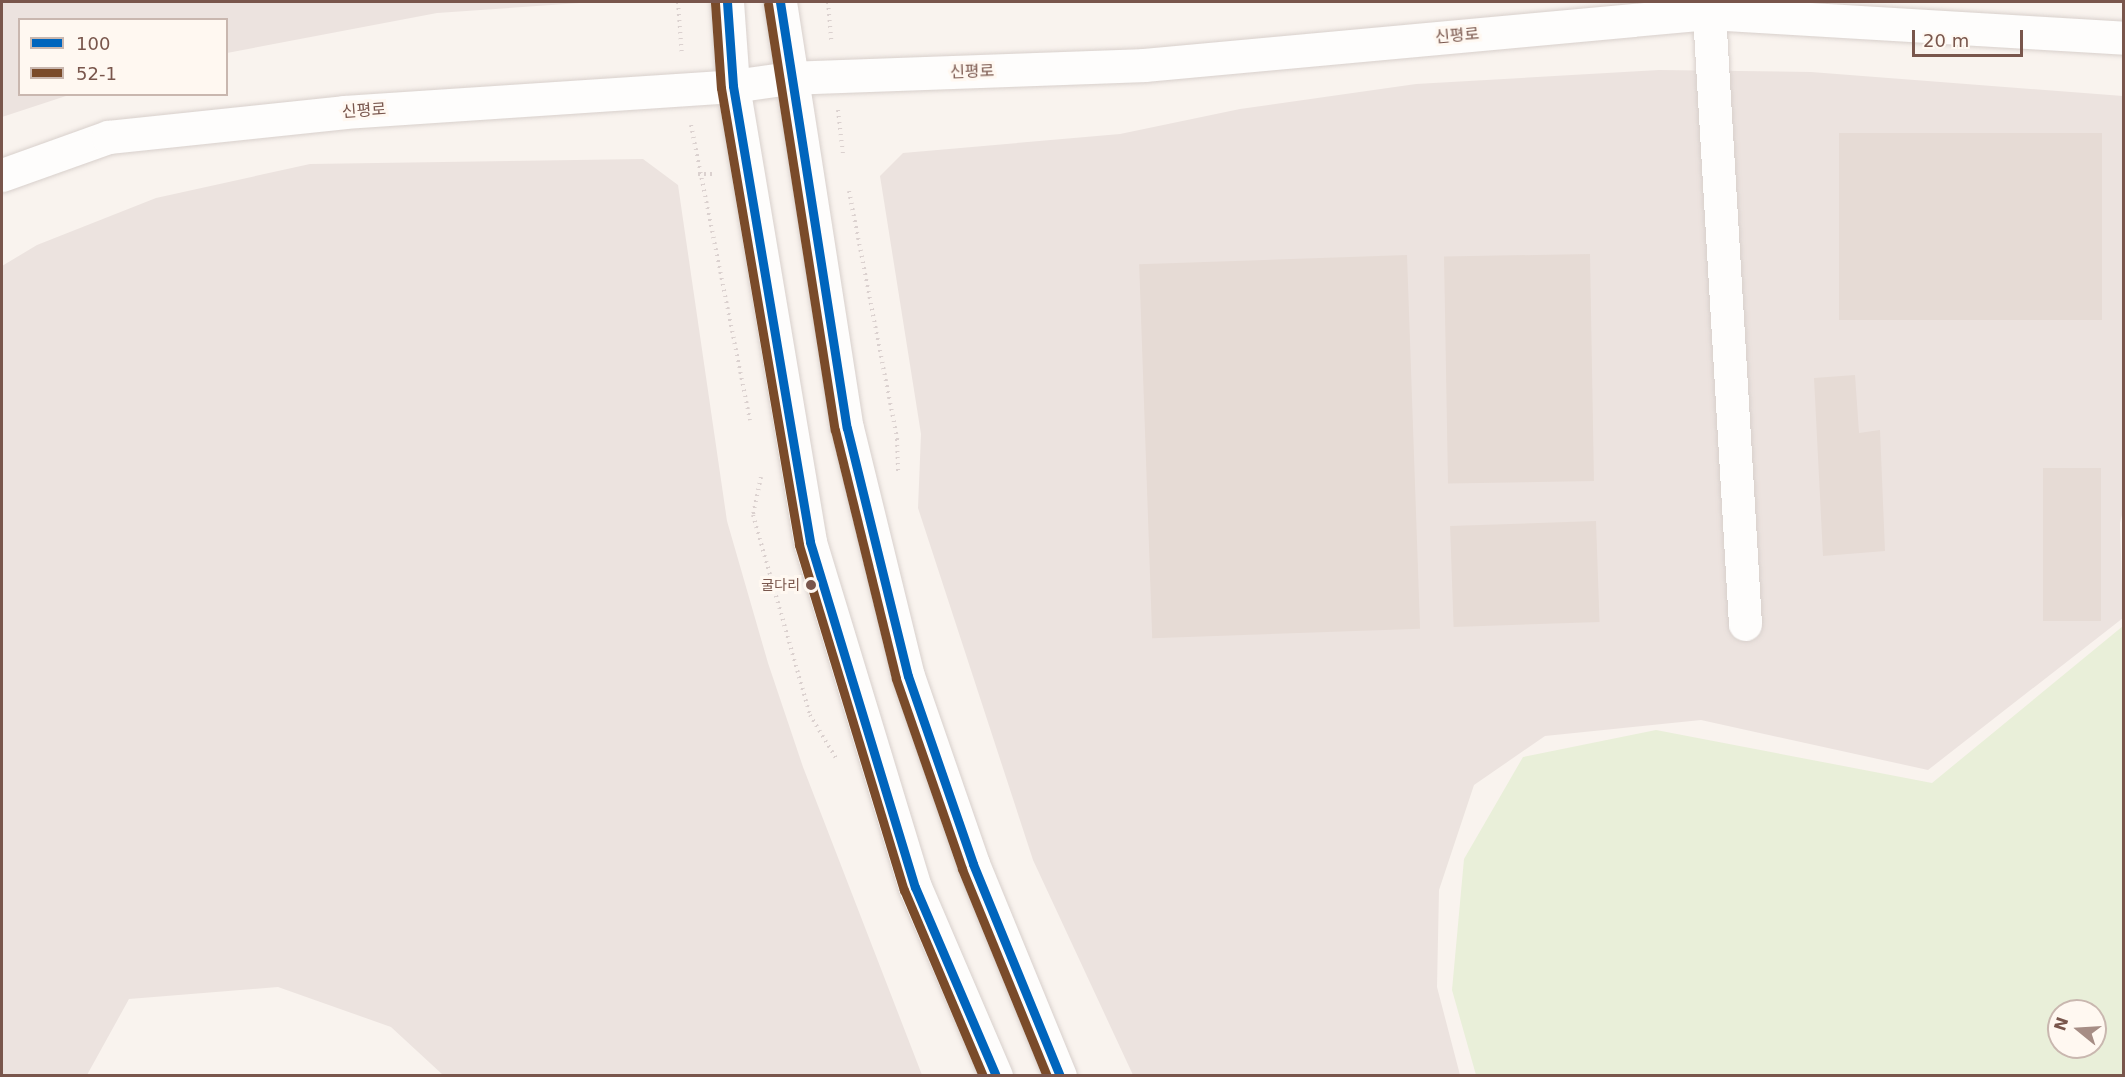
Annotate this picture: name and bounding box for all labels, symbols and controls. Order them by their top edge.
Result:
legend [18,18,228,96]
scale bar [1915,18,2026,56]
street label: 신평로 [1434,25,1480,47]
text: 20 m [1923,30,1969,51]
text: 100 [76,33,110,54]
street label: 신평로 [950,62,994,82]
text: 52-1 [76,63,117,84]
street label: 신평로 [341,100,387,122]
place label: 굴다리 [761,577,800,593]
marker: 굴다리 [805,579,817,591]
north arrow [2047,999,2107,1059]
text: N [2050,1015,2072,1033]

